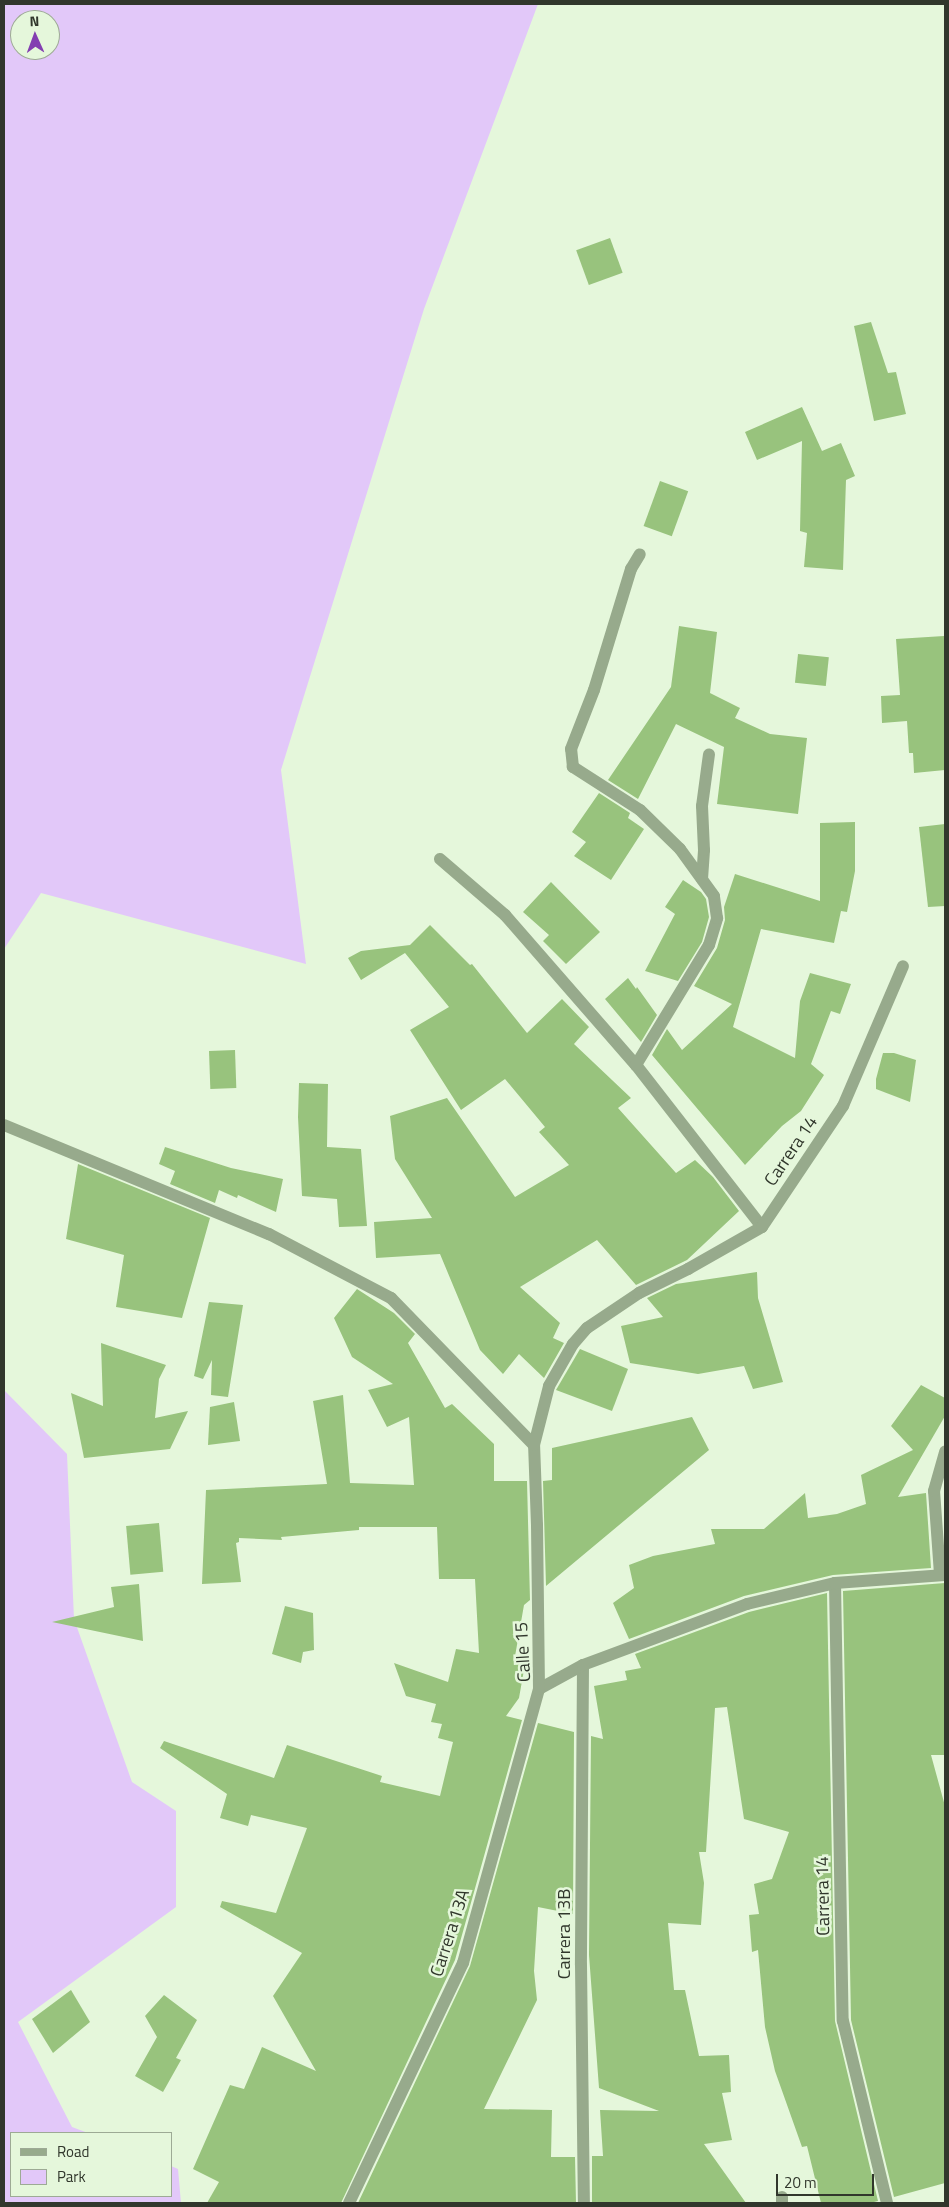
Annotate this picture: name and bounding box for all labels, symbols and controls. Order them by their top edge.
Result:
north arrow [10,10,60,60]
text: N [29,10,40,31]
street label: Carrera 14 [760,1112,822,1190]
street label: Calle 15 [511,1621,535,1683]
street label: Carrera 14 [812,1856,834,1936]
street label: Carrera 13A [426,1887,474,1979]
street label: Carrera 13B [553,1889,575,1979]
legend [10,2132,172,2197]
text: Road [57,2140,89,2163]
scale bar [779,2164,876,2196]
text: Park [57,2165,86,2188]
text: 20 m [784,2171,817,2194]

